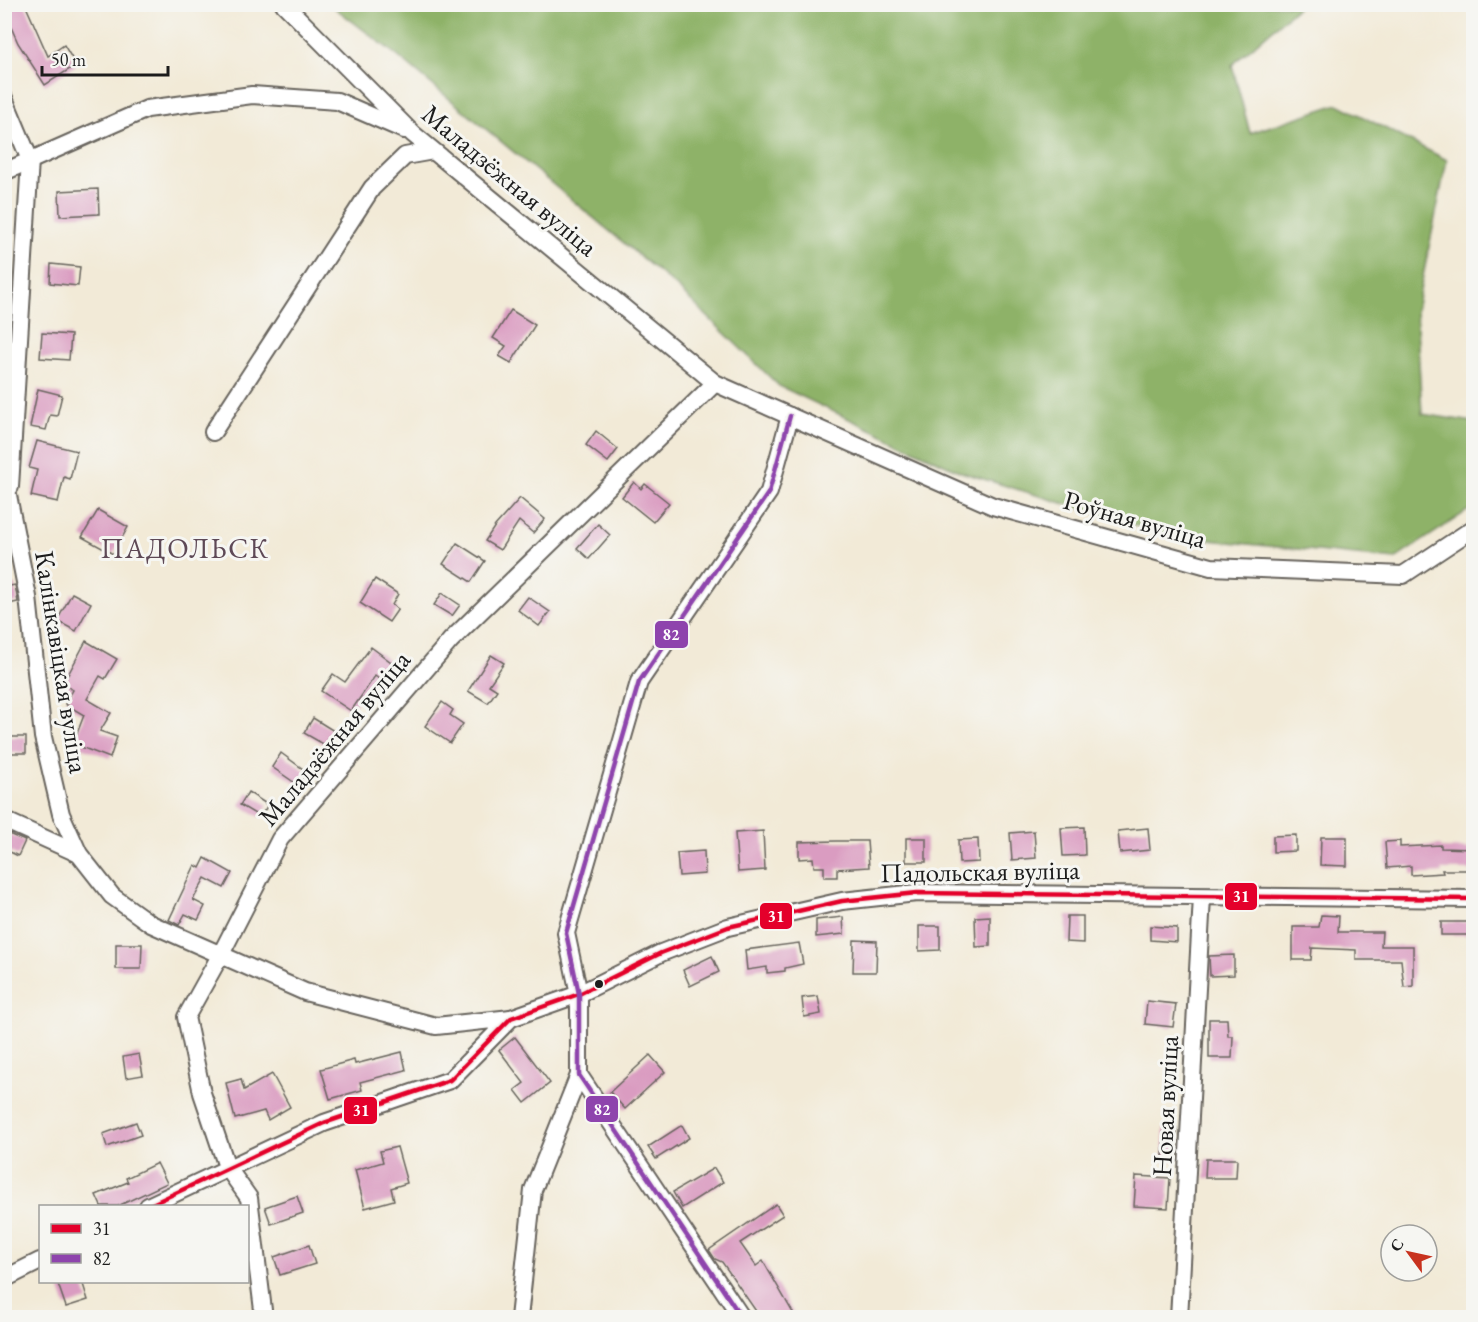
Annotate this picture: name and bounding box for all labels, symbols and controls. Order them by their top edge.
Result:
scale bar [42,39,168,77]
text: 50 m [51,48,86,71]
street label: Маладзёжная вуліца [415,96,605,264]
street label: Роўная вуліца [1060,482,1211,556]
district label: ПАДОЛЬСК [100,530,270,566]
street label: Калінкавіцкая вуліца [27,548,97,776]
line badge: 82 [654,620,689,649]
text: 82 [663,624,680,645]
street label: Маладзёжная вуліца [250,643,418,833]
street label: Падольская вуліца [880,852,1080,890]
line badge: 31 [1224,882,1258,911]
text: 31 [1233,886,1249,907]
line badge: 31 [759,902,793,930]
text: 31 [768,906,784,927]
unlabelled marker [593,978,605,990]
street label: Новая вуліца [1144,1034,1186,1178]
line badge: 82 [585,1095,619,1123]
line badge: 31 [343,1096,378,1125]
text: 82 [594,1099,611,1120]
text: 31 [353,1100,369,1121]
legend [39,1205,249,1283]
text: 31 [93,1217,110,1240]
north arrow [1379,1223,1439,1283]
text: С [1385,1235,1409,1256]
text: 82 [93,1247,111,1270]

